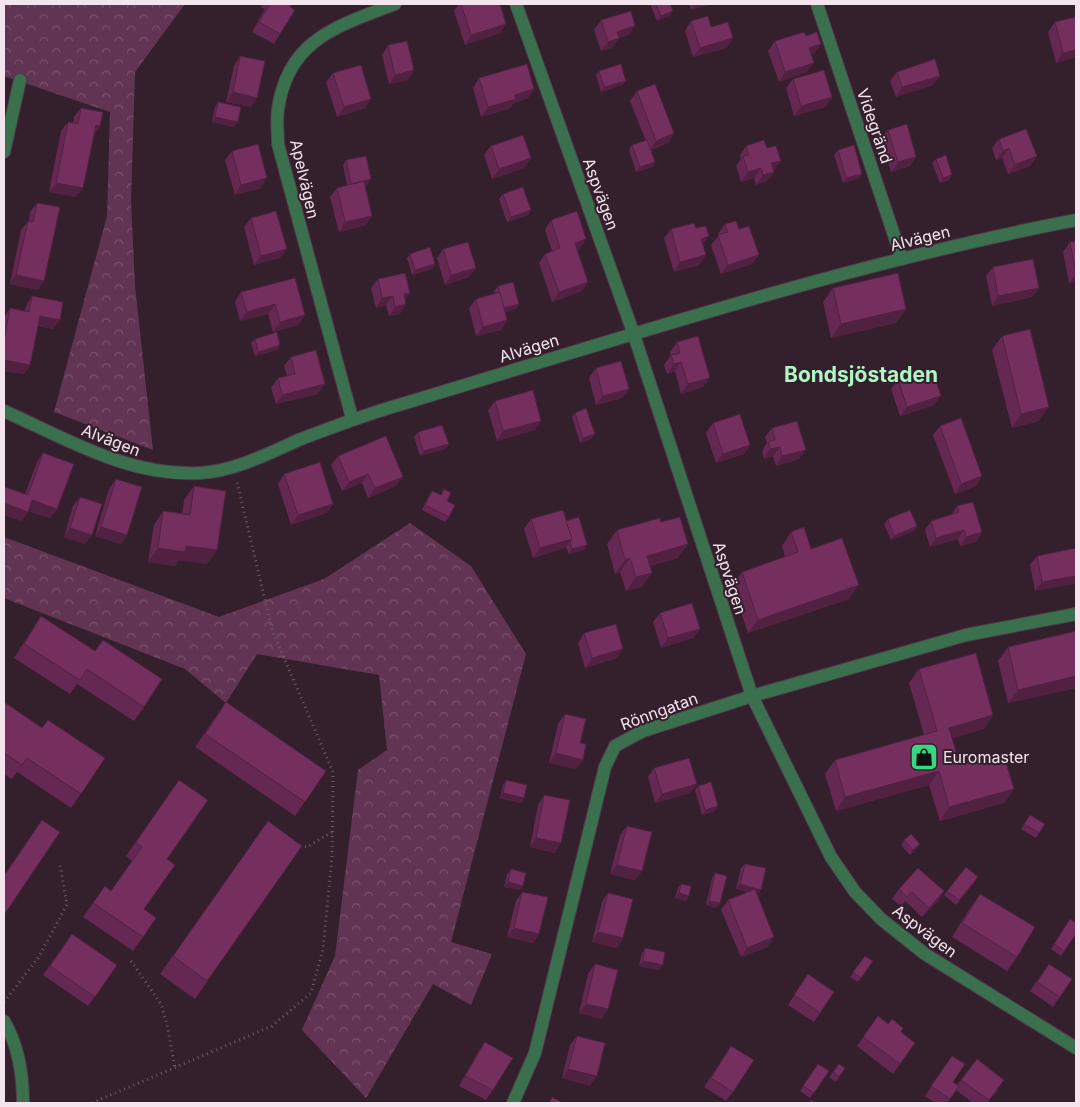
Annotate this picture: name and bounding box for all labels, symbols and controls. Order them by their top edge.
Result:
street label: Videgränd [853,86,897,166]
street label: Apelvägen [286,137,324,221]
street label: Aspvägen [579,155,623,233]
street label: Alvägen [888,221,952,255]
street label: Alvägen [497,329,561,367]
district label: Bondsjöstaden [784,362,938,387]
street label: Alvägen [79,420,143,460]
street label: Aspvägen [709,539,751,617]
street label: Rönngatan [617,688,701,734]
shop icon: Euromaster [909,742,939,772]
place label: Euromaster [943,747,1029,767]
street label: Aspvägen [889,900,961,962]

